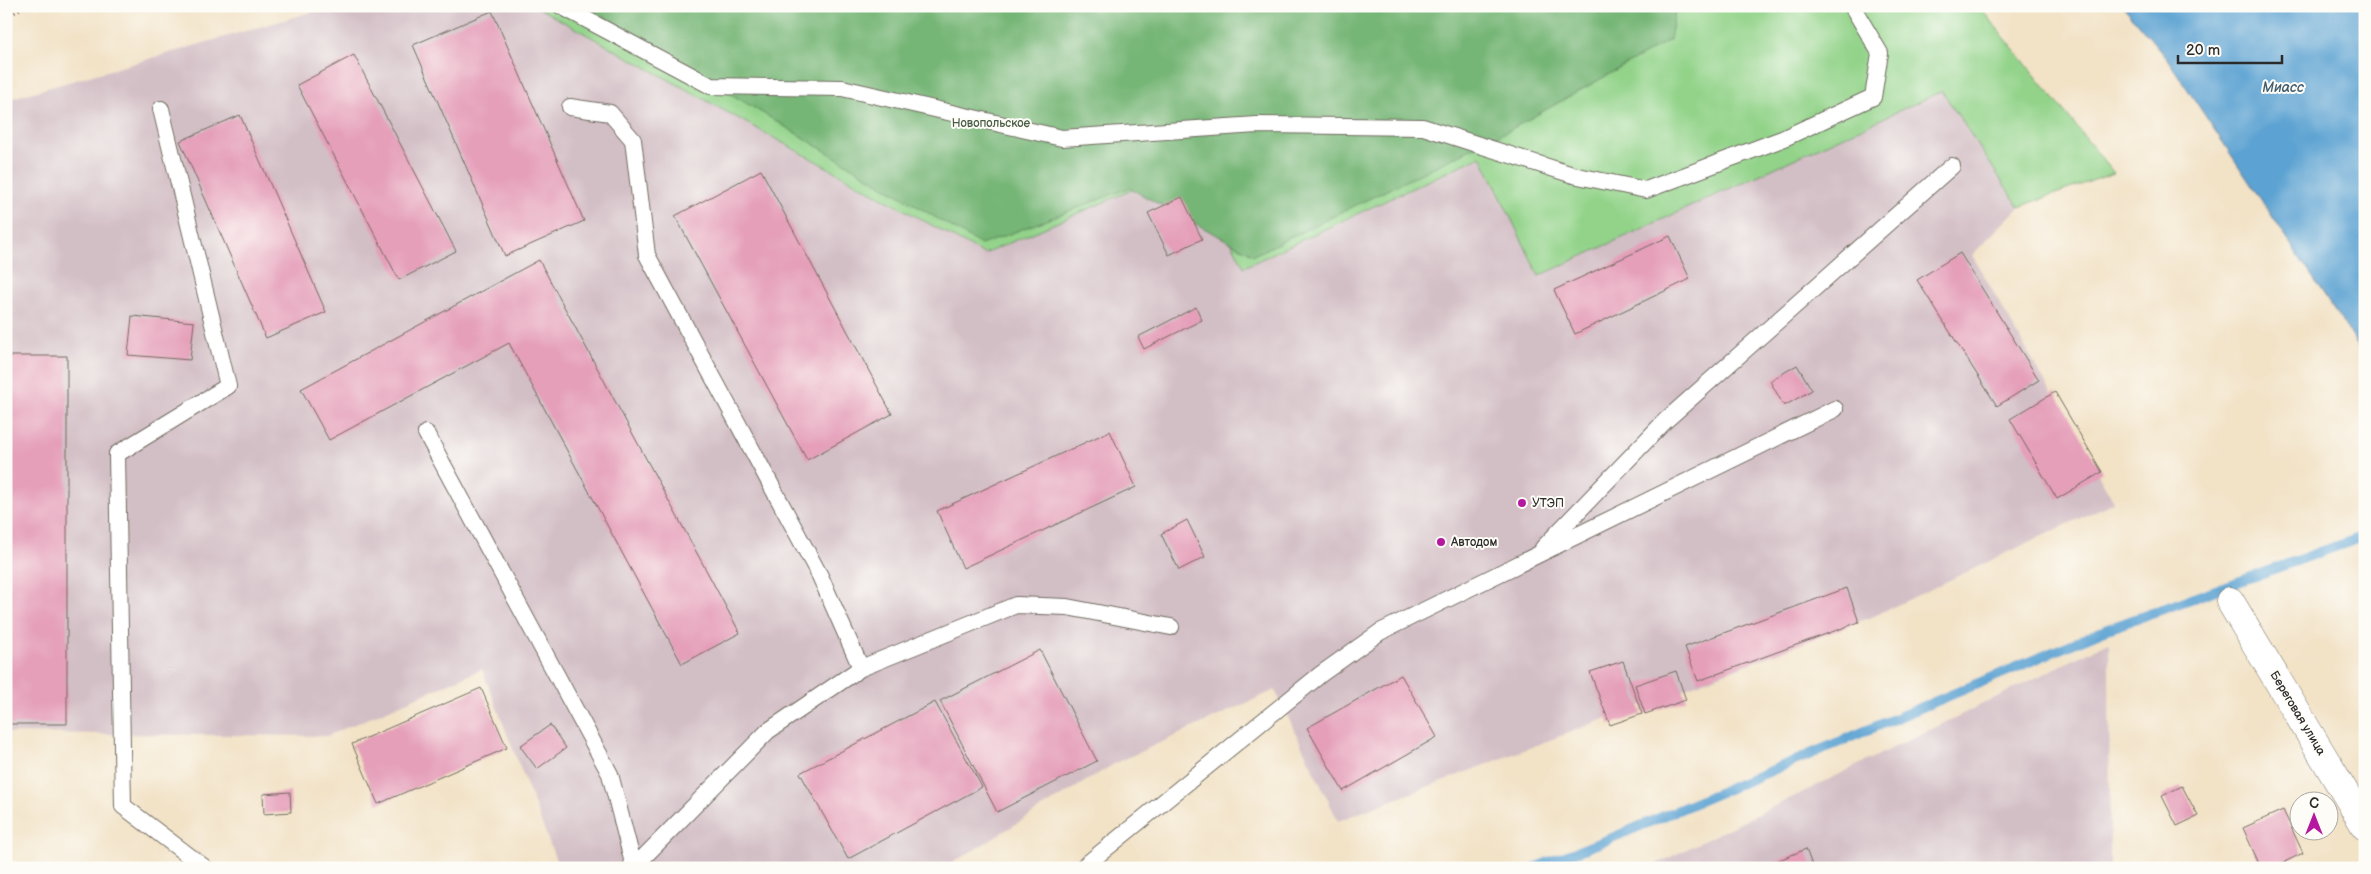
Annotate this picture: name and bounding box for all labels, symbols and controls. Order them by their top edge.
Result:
scale bar [2178,32,2282,64]
text: 20 m [2186,41,2220,60]
water label: Миасс [2262,79,2304,96]
park label: Новопольское [952,116,1031,131]
place label: УТЭП [1532,496,1564,511]
marker: УТЭП [1516,497,1528,509]
place label: Автодом [1450,535,1497,550]
marker: Автодом [1435,536,1447,548]
street label: Береговая улица [2267,668,2329,758]
north arrow [2288,792,2338,842]
text: С [2309,795,2319,812]

